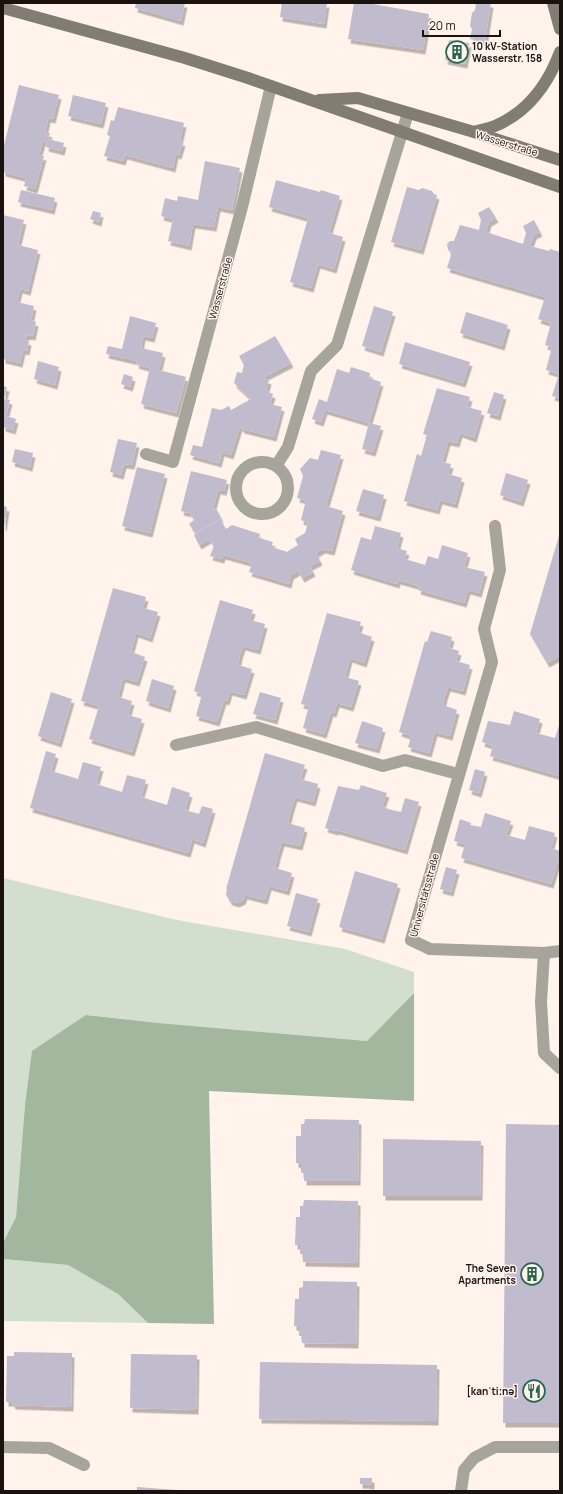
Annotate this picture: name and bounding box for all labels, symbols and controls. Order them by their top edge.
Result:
scale bar [423,12,500,38]
text: 20 m [429,17,456,34]
building icon: 10 kV-Station Wasserstr. 158 [444,39,470,65]
place label: 10 kV-Station Wasserstr. 158 [472,39,542,65]
street label: Wasserstraße [474,127,540,159]
street label: Wasserstraße [205,255,235,321]
street label: Universitätsstraße [406,852,442,938]
place label: The Seven Apartments [458,1261,517,1287]
building icon: The Seven Apartments [519,1261,545,1287]
restaurant icon: [kanˈtiːnə] [521,1378,547,1404]
place label: [kanˈtiːnə] [467,1384,518,1398]

